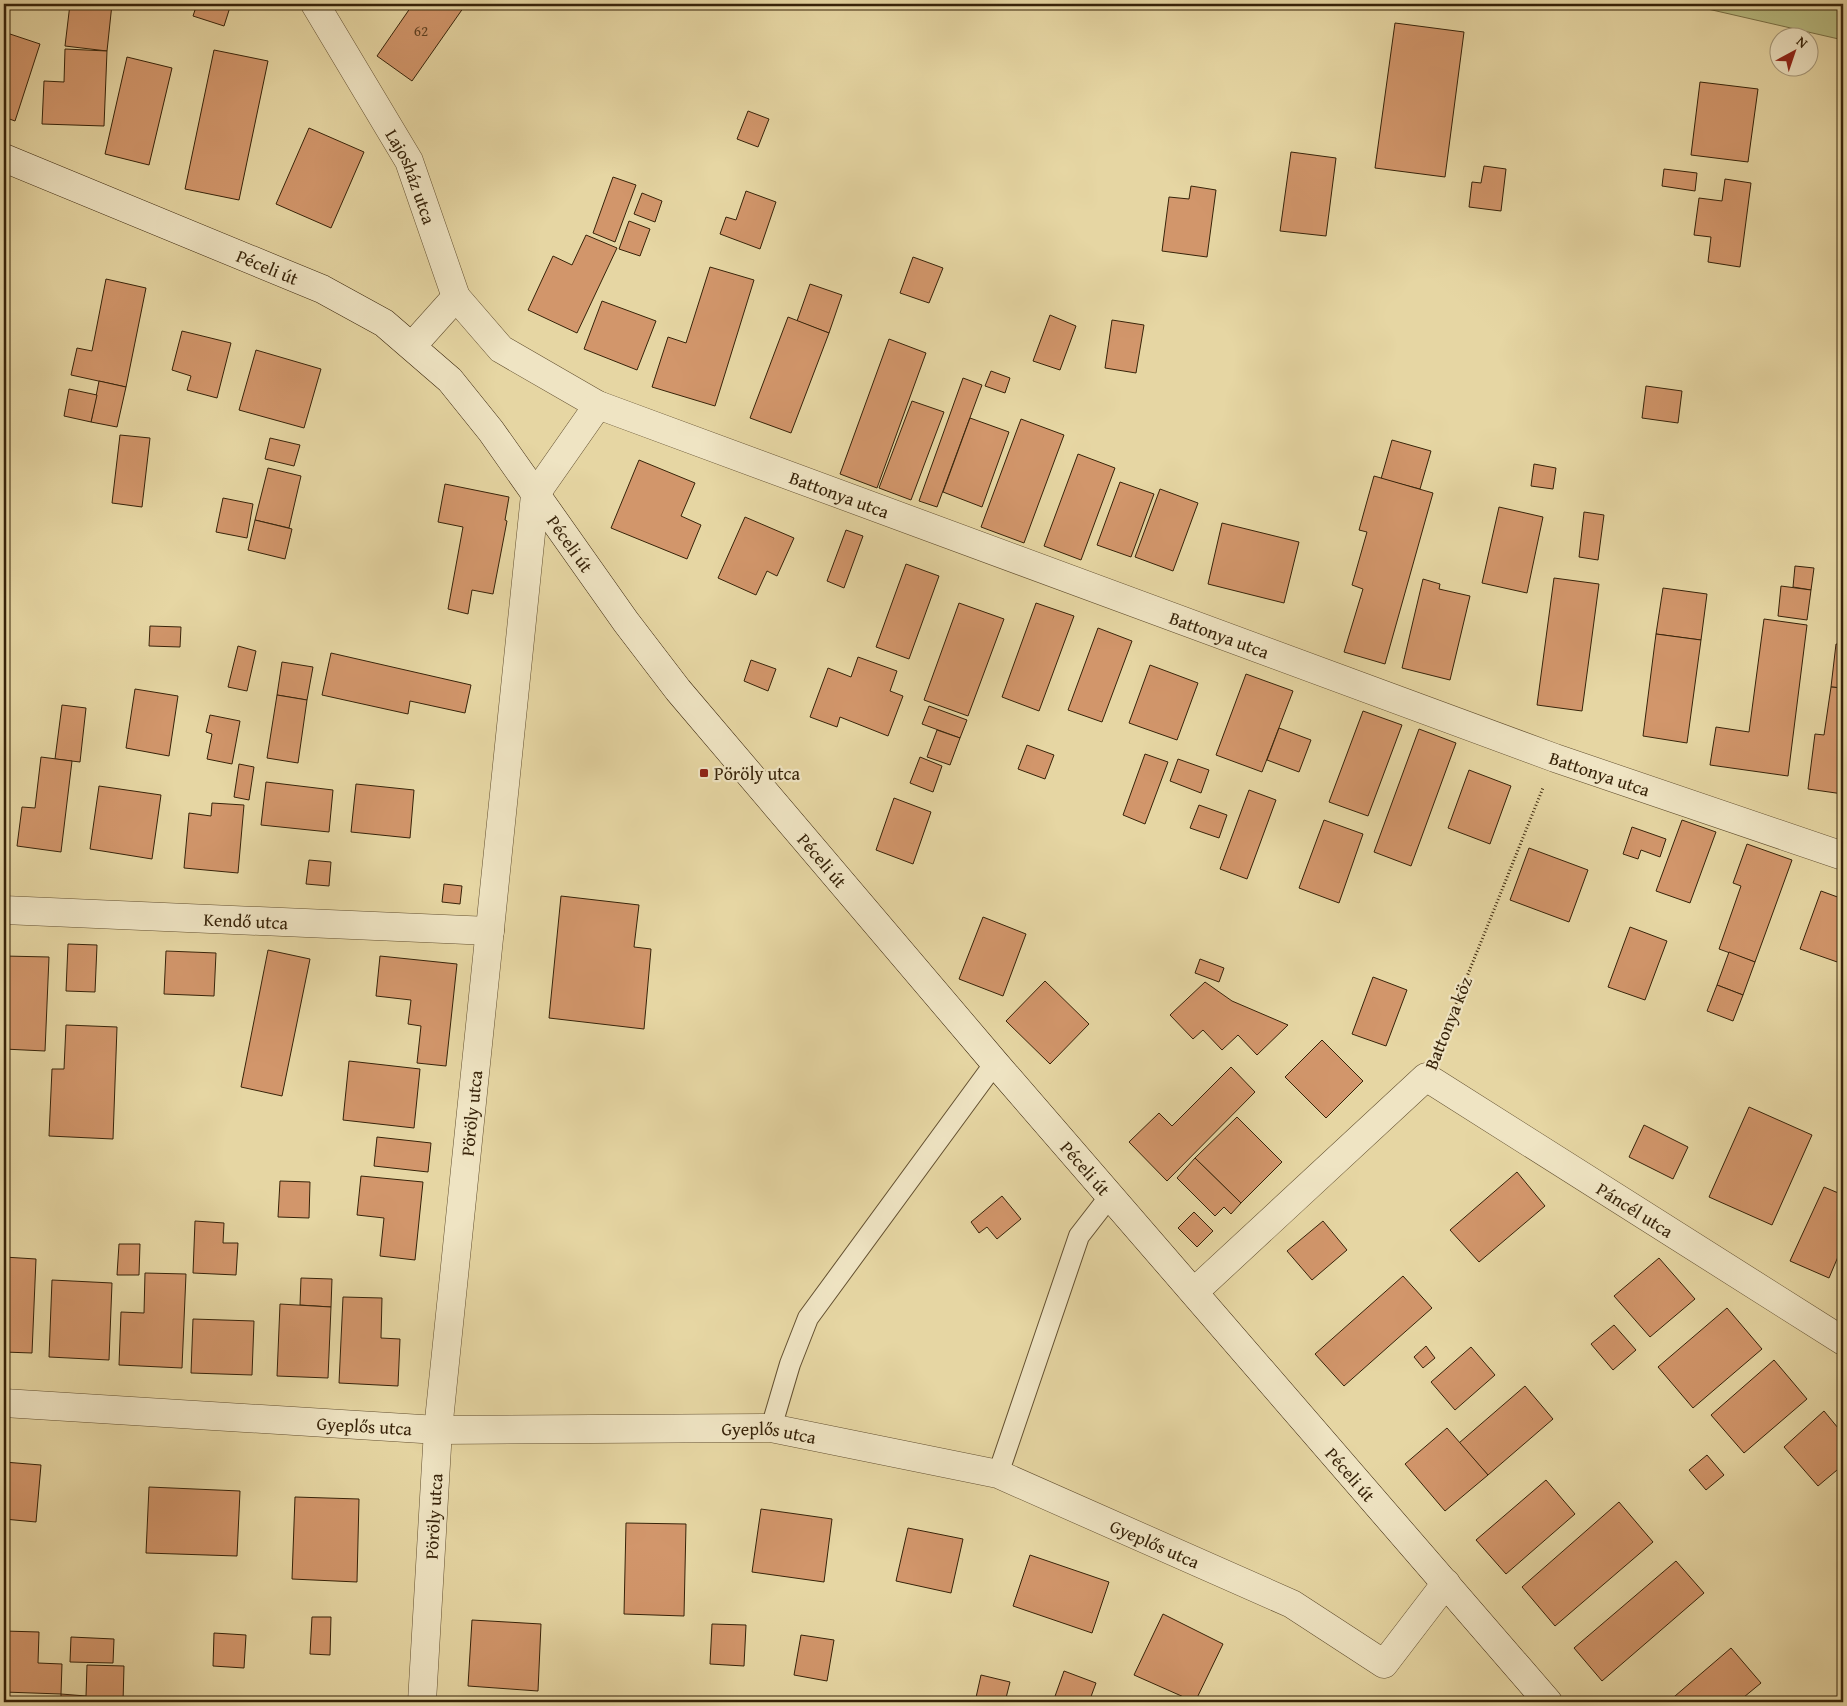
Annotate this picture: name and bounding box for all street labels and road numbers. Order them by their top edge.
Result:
street label: Lajosház utca [379,123,443,228]
street label: Péceli út [232,242,303,292]
street label: Battonya utca [786,463,894,525]
street label: Péceli út [541,509,601,578]
street label: Battonya utca [1166,603,1274,665]
street label: Battonya utca [1546,744,1654,803]
street label: Péceli út [791,827,854,894]
street label: Kendő utca [203,905,289,936]
street label: Battonya köz [1417,972,1479,1074]
street label: Pöröly utca [453,1068,489,1157]
street label: Péceli út [1054,1135,1118,1202]
street label: Páncél utca [1592,1175,1679,1244]
street label: Gyeplős utca [316,1409,413,1442]
street label: Gyeplős utca [721,1414,819,1450]
street label: Péceli út [1319,1441,1383,1508]
street label: Pöröly utca [417,1472,449,1560]
street label: Gyeplős utca [1106,1512,1204,1575]

